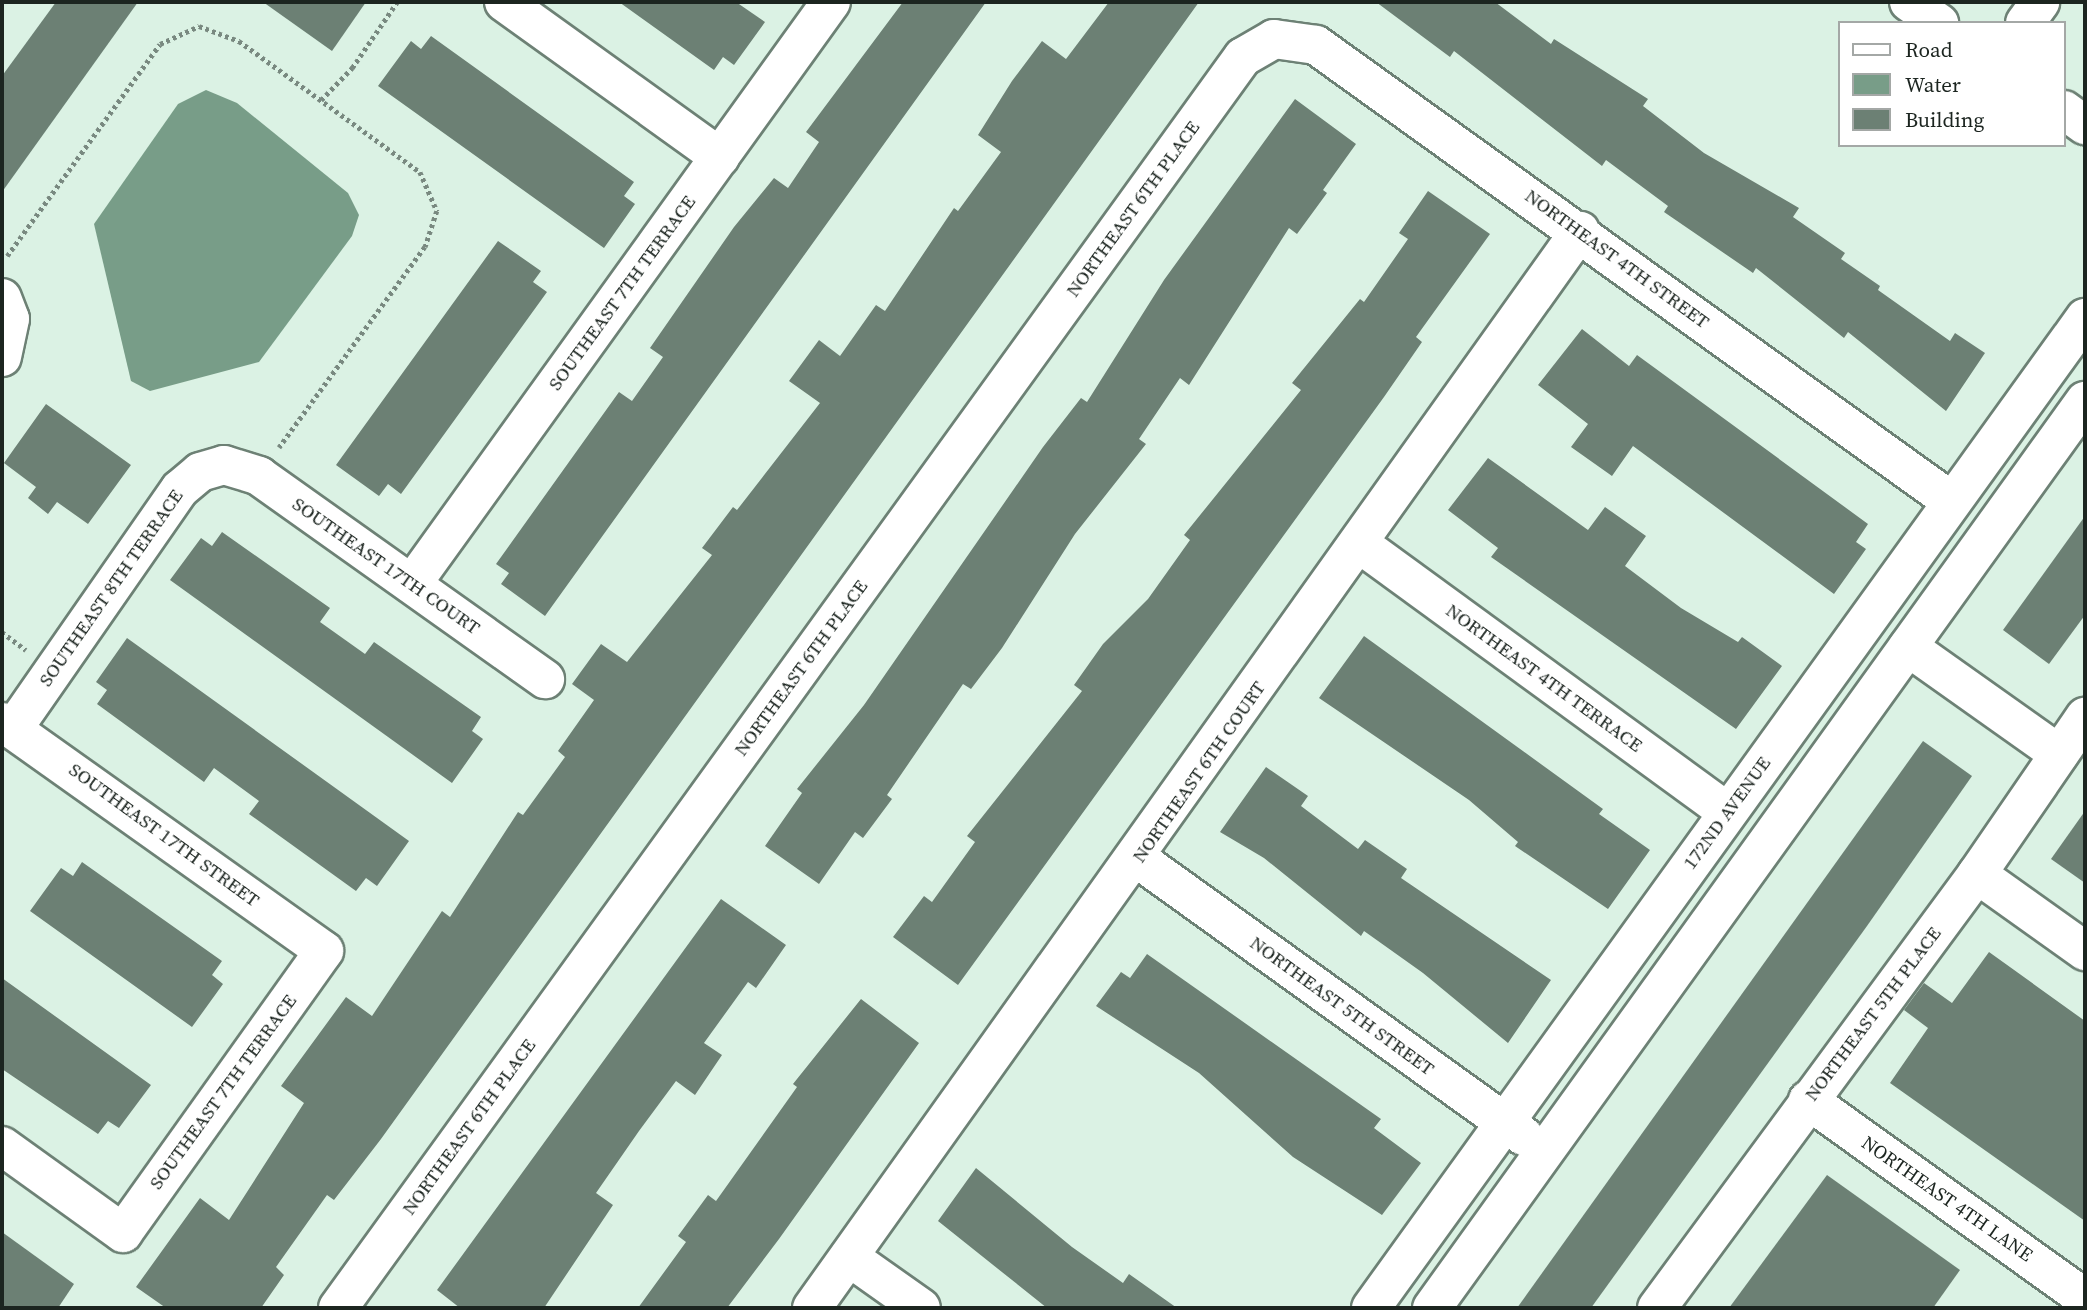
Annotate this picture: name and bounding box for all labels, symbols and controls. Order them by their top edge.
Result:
legend [1839,21,2066,147]
text: Road [1905,35,1953,64]
text: Water [1905,70,1961,99]
text: Building [1905,105,1984,134]
street label: NORTHEAST 6TH PLACE [1061,116,1205,302]
street label: NORTHEAST 4TH STREET [1520,184,1714,334]
street label: SOUTHEAST 7TH TERRACE [543,191,701,395]
street label: SOUTHEAST 8TH TERRACE [34,485,188,691]
street label: SOUTHEAST 17TH COURT [288,492,484,640]
street label: NORTHEAST 6TH PLACE [729,575,873,761]
street label: NORTHEAST 4TH TERRACE [1441,599,1647,757]
street label: NORTHEAST 6TH COURT [1128,677,1270,867]
street label: 172ND AVENUE [1679,752,1775,874]
street label: SOUTHEAST 17TH STREET [64,758,264,912]
street label: NORTHEAST 5TH PLACE [1800,922,1946,1106]
street label: NORTHEAST 5TH STREET [1245,931,1439,1081]
street label: SOUTHEAST 7TH TERRACE [144,990,302,1194]
street label: NORTHEAST 6TH PLACE [397,1034,541,1220]
street label: NORTHEAST 4TH LANE [1857,1131,2037,1267]

